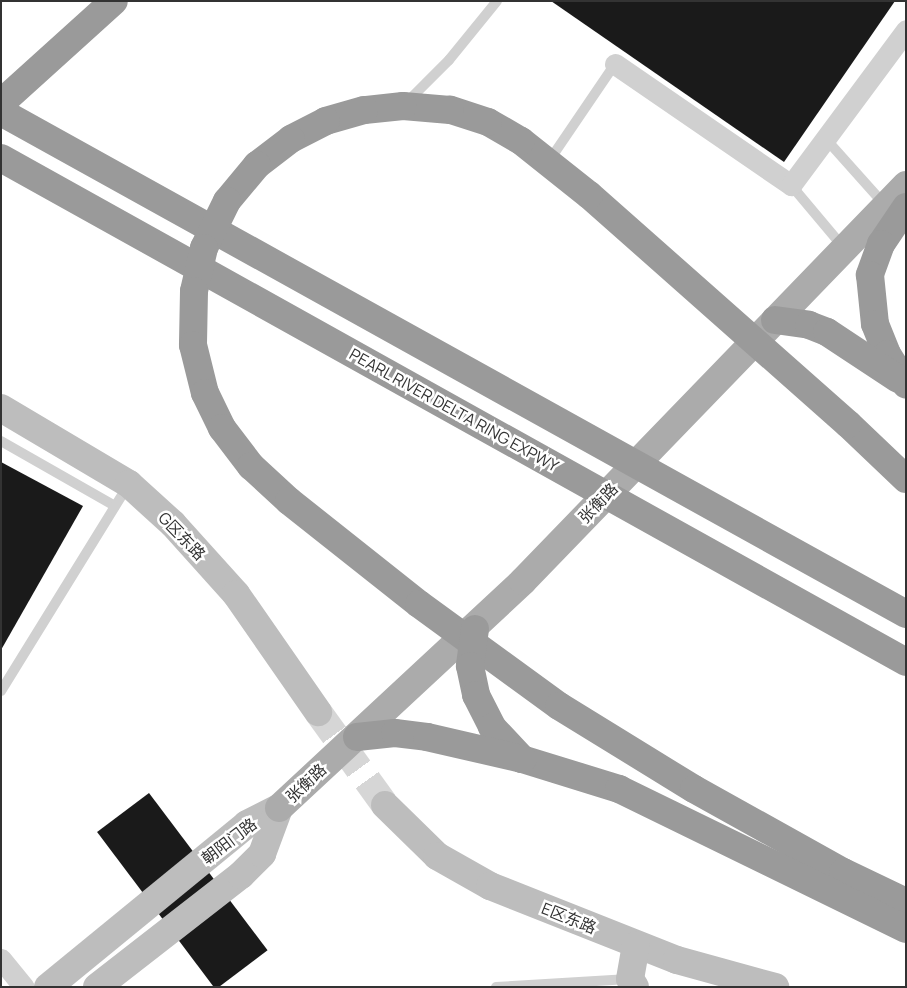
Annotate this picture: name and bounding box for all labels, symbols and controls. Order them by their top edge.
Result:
street label: PEARL RIVER DELTA RING EXPWY [346,344,562,476]
street label: 张衡路 [574,479,622,527]
street label: G区东路 [155,508,209,564]
street label: 张衡路 [282,760,330,806]
street label: 朝阳门路 [198,814,260,868]
street label: E区东路 [539,898,599,938]

